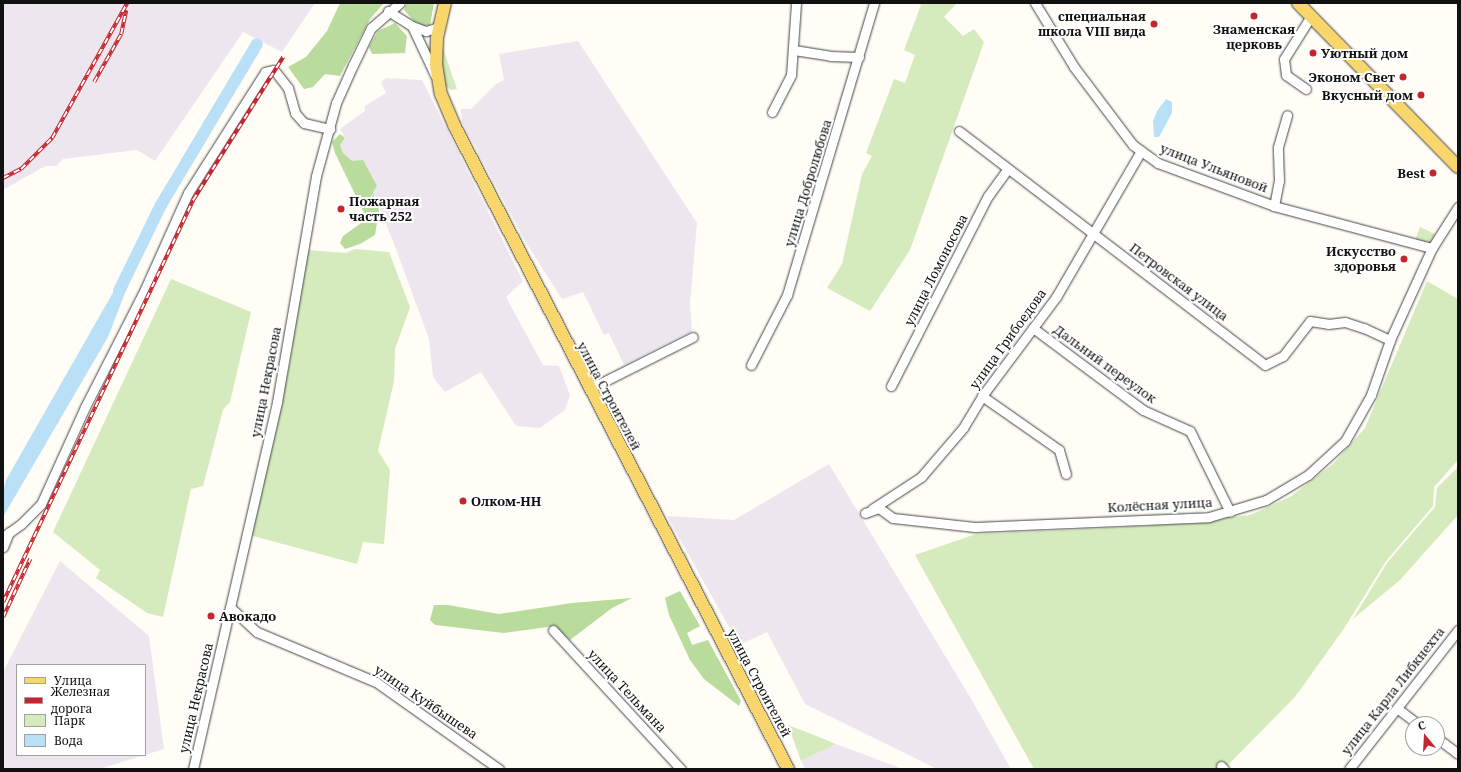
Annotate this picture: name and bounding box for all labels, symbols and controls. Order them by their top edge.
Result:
place label: специальная школа VIII вида [1038,9,1146,40]
marker: Знаменская церковь [1249,11,1259,21]
marker: специальная школа VIII вида [1149,19,1159,29]
place label: Знаменская церковь [1213,22,1295,53]
place label: Уютный дом [1321,45,1408,61]
marker: Уютный дом [1308,48,1318,58]
place label: Эконом Свет [1308,69,1395,85]
marker: Эконом Свет [1398,72,1408,82]
place label: Вкусный дом [1322,87,1413,103]
marker: Вкусный дом [1416,90,1426,100]
street label: улица Добролюбова [781,117,835,249]
street label: улица Ульяновой [1158,140,1270,196]
place label: Best [1397,165,1425,181]
marker: Best [1428,168,1438,178]
place label: Пожарная часть 252 [349,194,419,225]
marker: Пожарная часть 252 [336,204,346,214]
street label: улица Ломоносова [901,211,971,329]
street label: Петровская улица [1127,240,1231,324]
place label: Искусство здоровья [1326,244,1396,275]
marker: Искусство здоровья [1399,254,1409,264]
street label: улица Грибоедова [966,286,1050,392]
street label: Дальний переулок [1051,322,1159,406]
street label: улица Некрасова [248,325,284,439]
street label: улица Строителей [574,339,644,453]
place label: Олком-НН [471,493,541,509]
street label: Колёсная улица [1107,494,1213,516]
marker: Олком-НН [458,496,468,506]
place label: Авокадо [219,608,276,624]
marker: Авокадо [206,611,216,621]
street label: улица Карла Либкнехта [1338,624,1448,758]
street label: улица Строителей [724,626,794,740]
street label: улица Некрасова [176,641,216,755]
street label: улица Тельмана [585,646,669,736]
street label: улица Куйбышева [372,662,480,742]
legend [16,664,146,756]
text: Улица [54,672,92,689]
text: Железная дорога [51,683,110,717]
text: Парк [54,712,85,729]
north arrow [1405,716,1445,756]
text: С [1416,717,1427,733]
text: Вода [54,732,83,749]

